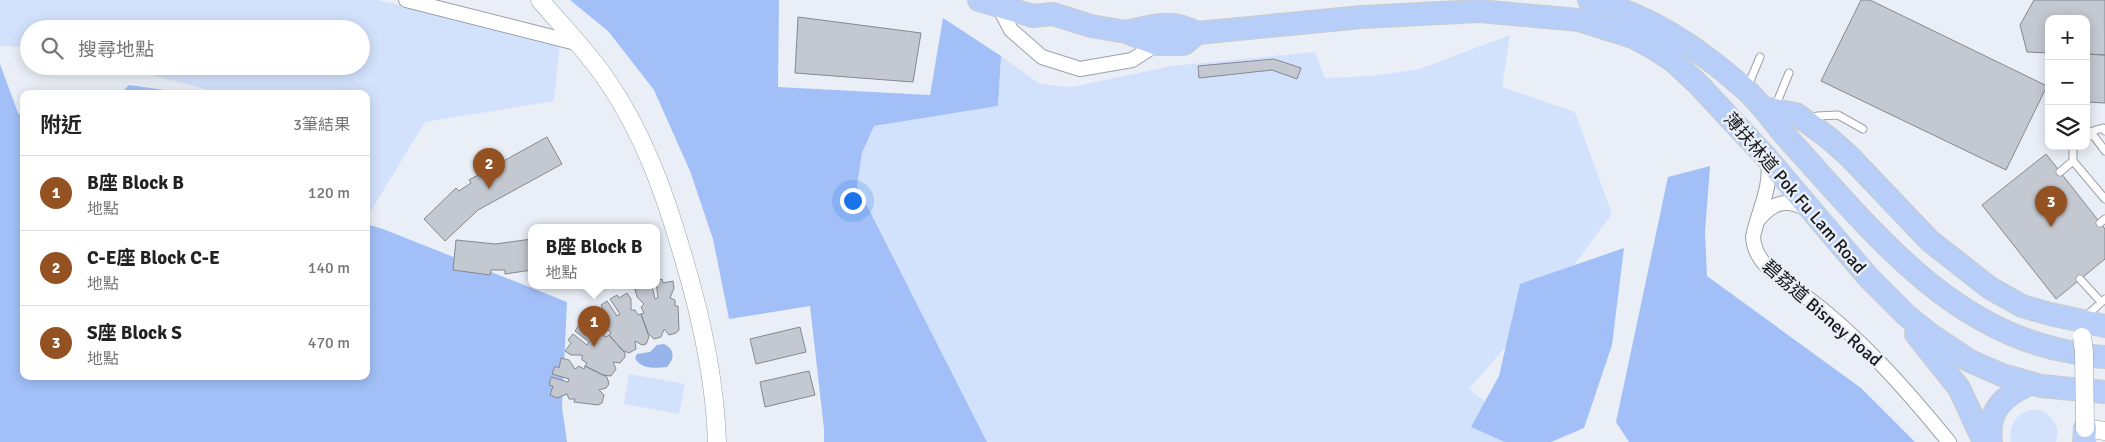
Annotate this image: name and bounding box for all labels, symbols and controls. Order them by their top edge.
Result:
map controls [2045,15,2090,150]
button: + [2045,15,2090,60]
search box [20,20,370,75]
icon: search [38,34,66,62]
text: 搜尋地點 [78,38,154,62]
button: − [2045,60,2090,105]
button: layers [2045,105,2090,150]
street label: 薄扶林道 Pok Fu Lam Road [1719,108,1871,278]
text: 附近 [40,112,82,138]
text: 3筆結果 [293,115,350,135]
pin: 2 [473,148,505,189]
text: B座 Block B [87,171,184,195]
text: 1 [52,183,60,203]
text: 120 m [308,183,350,203]
pin: 3 [2035,186,2067,227]
your location [840,188,866,214]
text: 地點 [87,199,119,219]
popup [528,224,660,289]
text: B座 Block B [545,235,643,259]
text: C-E座 Block C-E [87,246,220,270]
street label: 碧荔道 Bisney Road [1758,255,1886,371]
text: 2 [52,258,60,278]
text: 140 m [308,258,350,278]
text: 地點 [545,263,578,283]
text: 地點 [87,274,119,294]
pin: 1 [578,306,610,347]
text: S座 Block S [87,321,182,345]
text: 3 [52,333,60,353]
text: 470 m [308,333,350,353]
text: 地點 [87,349,119,369]

